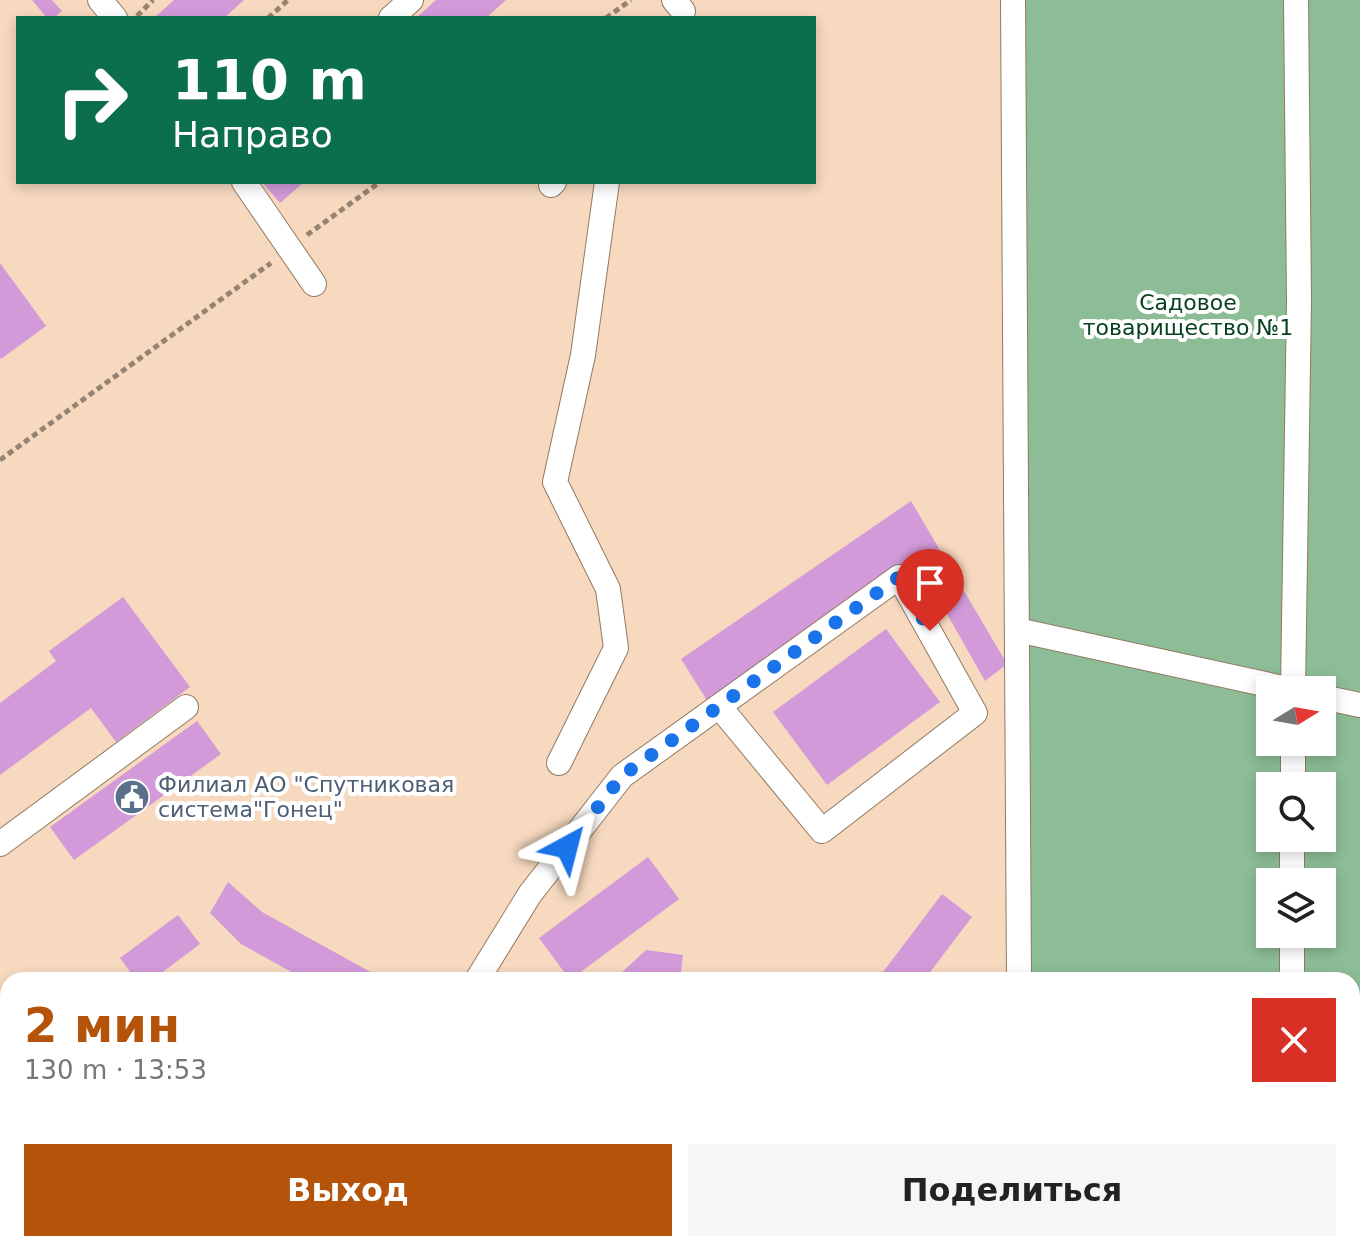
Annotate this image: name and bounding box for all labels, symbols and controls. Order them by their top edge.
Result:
text: 110 m [172,47,367,112]
icon: right [40,48,144,152]
text: Направо [172,114,333,155]
park label: Садовое товарищество №1 [1083,290,1293,340]
pin [896,549,964,631]
icon: arrive [908,561,952,605]
north arrow [1256,676,1336,756]
map controls [1256,676,1336,948]
place label: Филиал АО "Спутниковая система"Гонец" [158,772,454,822]
button: search [1256,772,1336,852]
public building icon: Филиал АО "Спутниковая система"Гонец" [113,778,151,816]
position arrow [525,805,609,889]
button: layers [1256,868,1336,948]
text: 2 мин [24,997,180,1053]
button: close [1252,998,1336,1082]
text: 130 m · 13:53 [24,1055,207,1085]
button: Выход [24,1144,672,1236]
button: Поделиться [688,1144,1336,1236]

